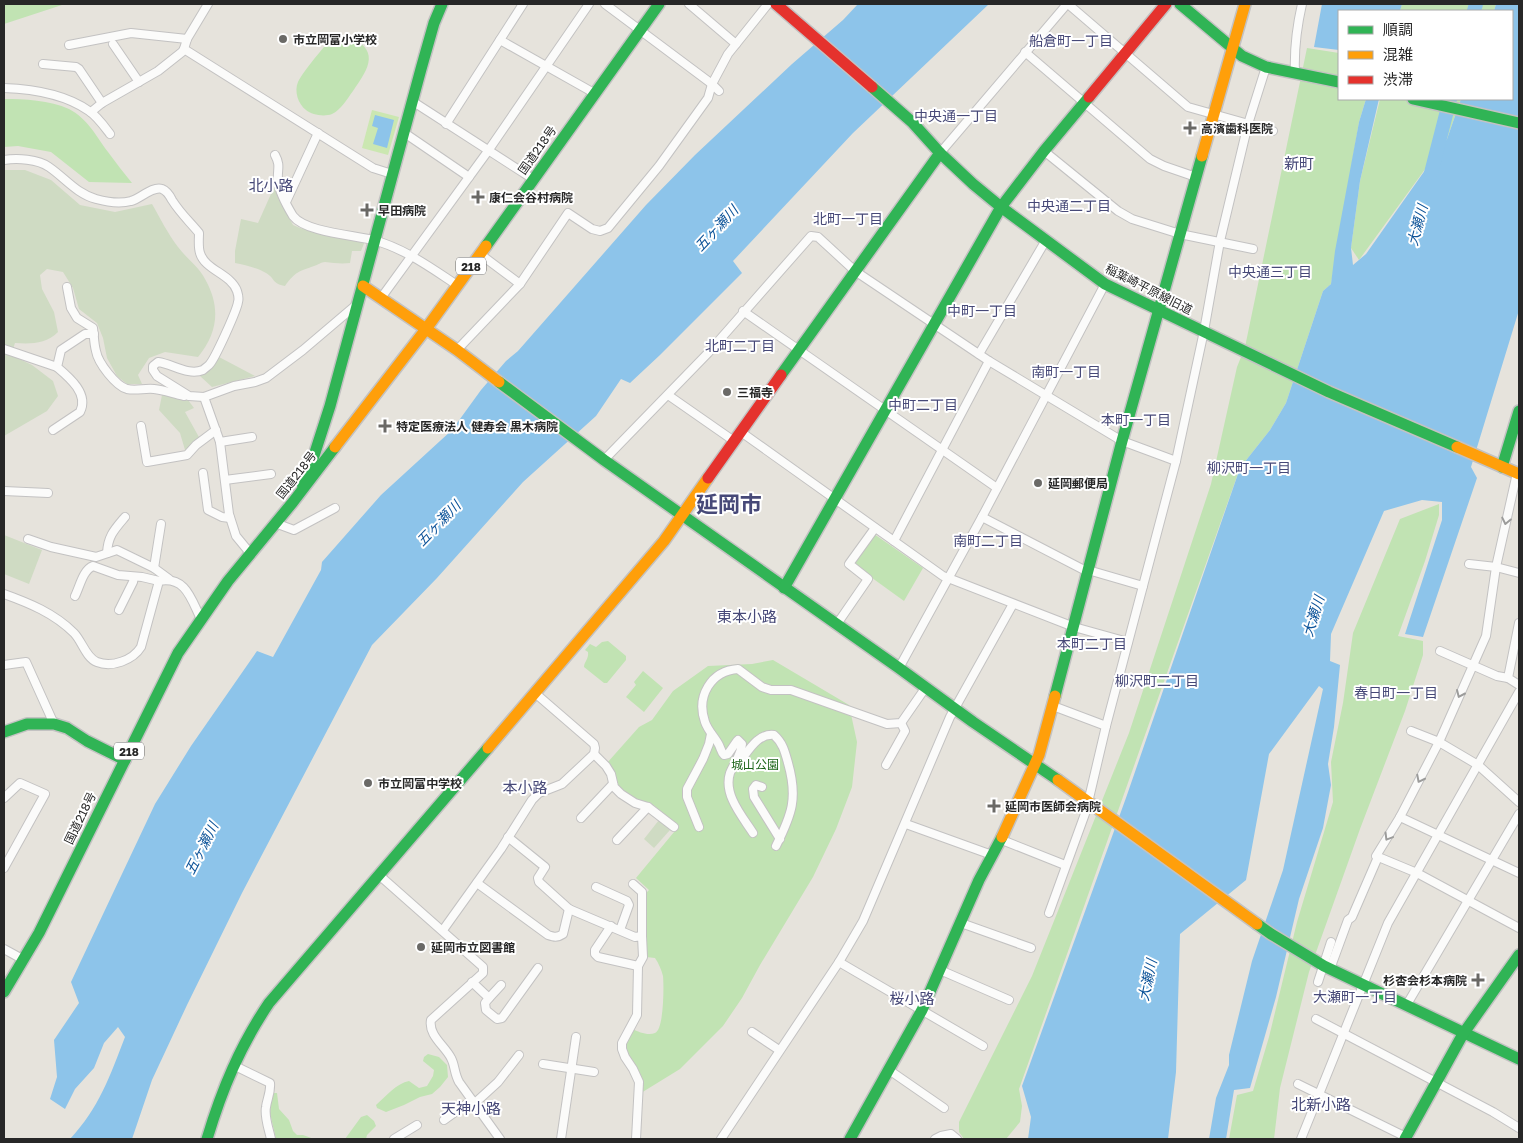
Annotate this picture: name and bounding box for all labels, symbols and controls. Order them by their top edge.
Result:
legend [1338,10,1513,100]
text: 順調 [1383,20,1413,38]
place label: 市立岡富小学校 [293,32,377,47]
district label: 船倉町一丁目 [1029,32,1113,49]
marker: 市立岡富小学校 [277,33,289,45]
text: 混雑 [1383,45,1413,63]
text: 渋滞 [1383,70,1413,88]
district label: 中央通一丁目 [914,107,998,124]
marker: 高濱歯科医院 [1183,121,1197,135]
place label: 高濱歯科医院 [1201,121,1273,136]
street label: 国道218号 [515,123,559,177]
district label: 新町 [1284,154,1314,172]
district label: 北小路 [248,176,294,194]
marker: 康仁会谷村病院 [471,190,485,204]
place label: 康仁会谷村病院 [489,190,573,205]
district label: 中央通二丁目 [1027,197,1111,214]
water label: 五ヶ瀬川 [691,200,743,254]
water label: 大瀬川 [1403,201,1431,247]
marker: 早田病院 [360,203,374,217]
place label: 早田病院 [378,203,426,218]
district label: 北町一丁目 [813,210,883,227]
road number: 218 [456,258,486,274]
street label: 稲葉崎平原線旧道 [1103,261,1195,317]
district label: 中央通三丁目 [1228,263,1312,280]
district label: 中町一丁目 [947,302,1017,319]
district label: 北町二丁目 [705,337,775,354]
district label: 南町一丁目 [1031,363,1101,380]
place label: 三福寺 [737,385,773,400]
marker: 三福寺 [721,386,733,398]
district label: 中町二丁目 [888,396,958,413]
district label: 本町一丁目 [1101,411,1171,428]
marker: 特定医療法人 健寿会 黒木病院 [378,419,392,433]
place label: 特定医療法人 健寿会 黒木病院 [396,419,558,434]
street label: 国道218号 [273,448,319,502]
district label: 柳沢町一丁目 [1207,459,1291,476]
place label: 延岡郵便局 [1048,476,1108,491]
marker: 延岡郵便局 [1032,477,1044,489]
district label: 延岡市 [696,490,762,517]
water label: 五ヶ瀬川 [412,496,465,549]
one-way arrow [1501,516,1512,525]
district label: 南町二丁目 [953,532,1023,549]
water label: 大瀬川 [1299,592,1328,639]
district label: 東本小路 [717,607,777,625]
district label: 本町二丁目 [1057,635,1127,652]
district label: 柳沢町二丁目 [1115,672,1199,689]
district label: 春日町一丁目 [1354,684,1438,701]
one-way arrow [1456,689,1467,698]
road number: 218 [114,742,144,759]
park label: 城山公園 [731,757,779,772]
one-way arrow [1416,774,1426,783]
place label: 市立岡富中学校 [378,776,462,791]
marker: 市立岡富中学校 [362,777,374,789]
district label: 本小路 [502,778,548,796]
street label: 国道218号 [61,789,99,847]
marker: 延岡市医師会病院 [987,799,1001,813]
place label: 延岡市医師会病院 [1005,799,1101,814]
water label: 五ヶ瀬川 [181,817,222,877]
one-way arrow [1385,831,1395,840]
place label: 延岡市立図書館 [431,940,515,955]
marker: 延岡市立図書館 [415,941,427,953]
water label: 大瀬川 [1134,956,1160,1002]
place label: 杉杏会杉本病院 [1383,973,1467,988]
marker: 杉杏会杉本病院 [1471,973,1485,987]
district label: 大瀬町一丁目 [1313,988,1397,1005]
district label: 桜小路 [889,989,935,1007]
district label: 北新小路 [1291,1095,1351,1113]
district label: 天神小路 [441,1099,501,1117]

